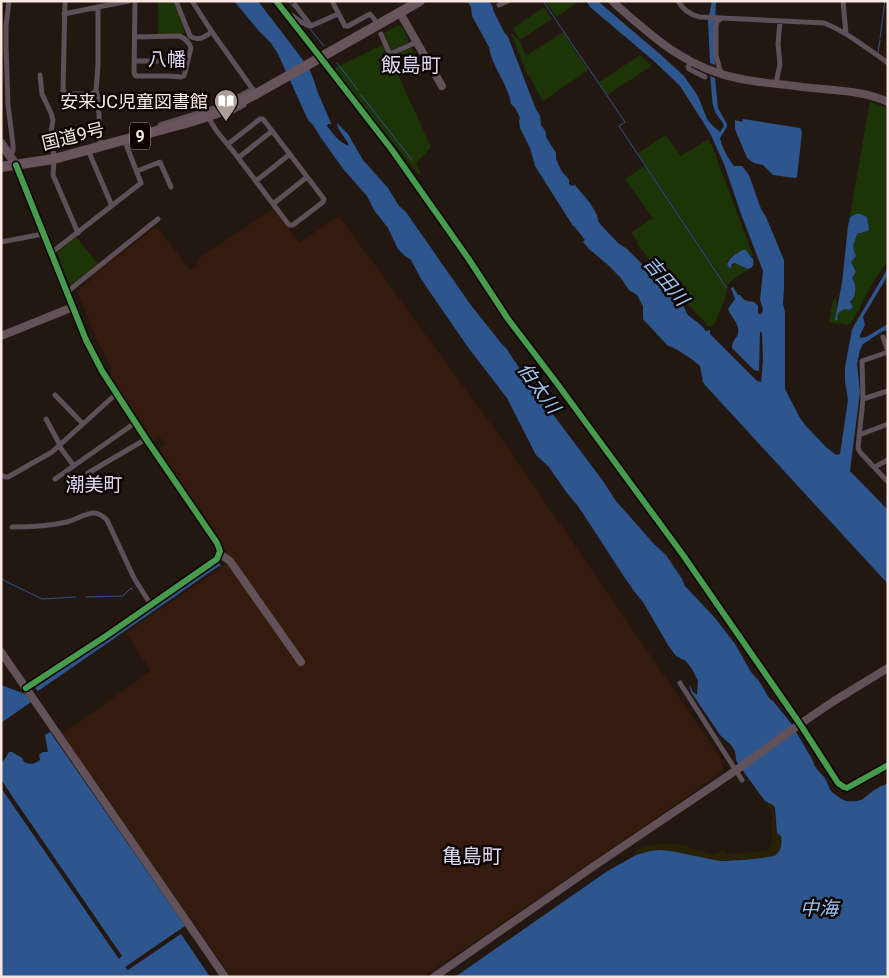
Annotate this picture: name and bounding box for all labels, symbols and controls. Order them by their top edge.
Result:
district label: 八幡 [148,48,186,71]
district label: 飯島町 [381,53,441,77]
library icon: 安来JC児童図書館 [213,88,239,122]
place label: 安来JC児童図書館 [60,91,208,112]
street label: 国道9号 [39,118,107,154]
road number: 9 [130,122,150,150]
water label: 吉田川 [639,252,694,312]
water label: 伯太川 [513,358,566,419]
district label: 潮美町 [65,473,123,496]
district label: 亀島町 [442,844,502,868]
water label: 中海 [800,897,841,920]

